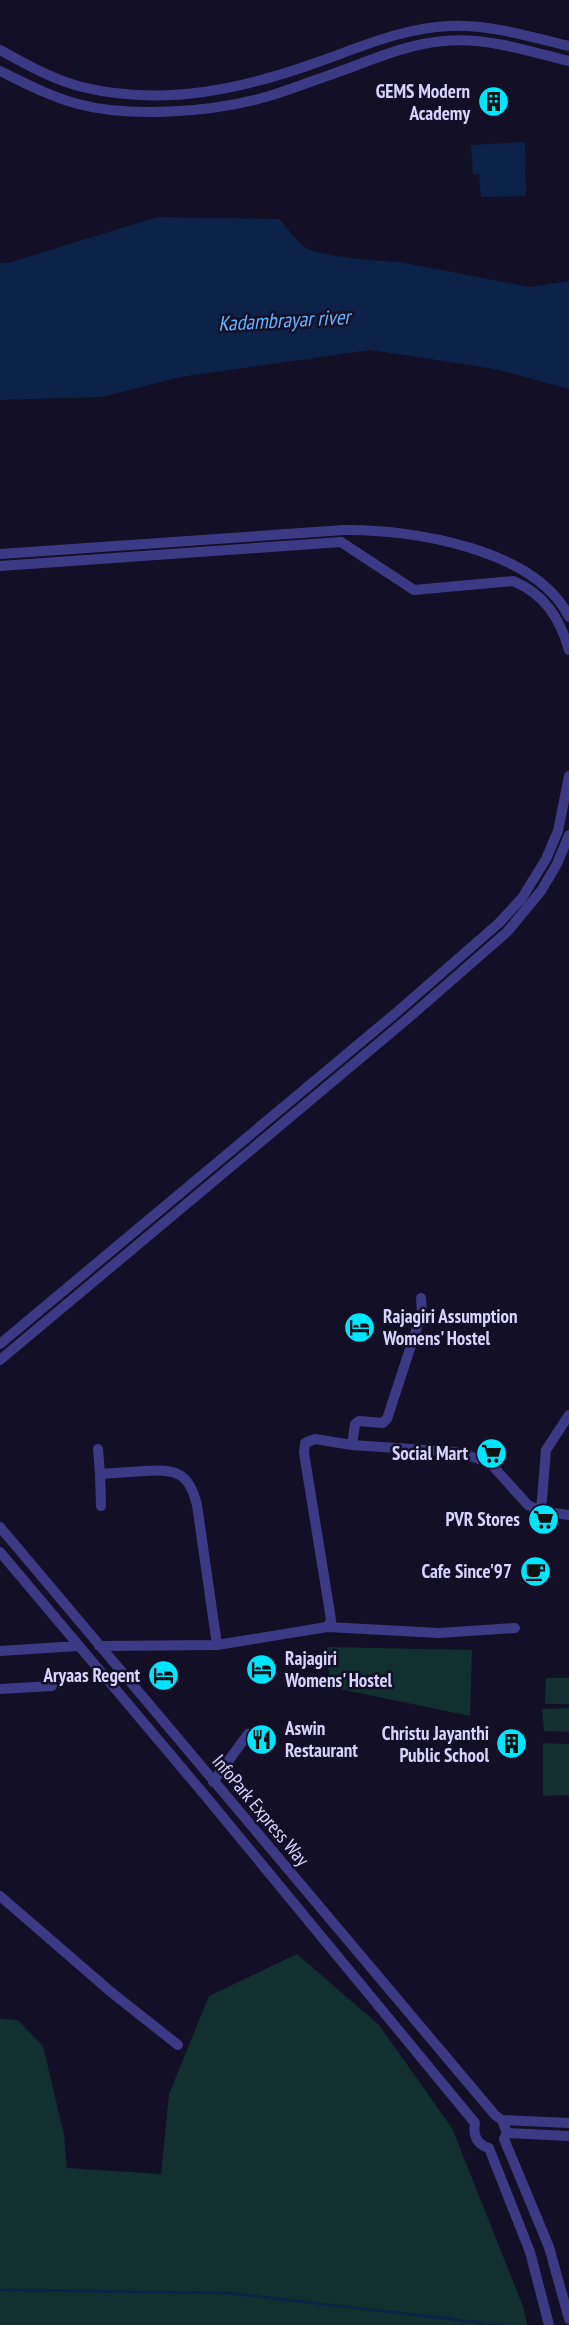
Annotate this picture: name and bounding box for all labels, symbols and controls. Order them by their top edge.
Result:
place label: GEMS Modern Academy [376,79,470,125]
building icon: GEMS Modern Academy [476,85,510,119]
water label: Kadambrayar river [217,303,354,337]
place label: Rajagiri Assumption Womens' Hostel [382,1304,517,1350]
hotel icon: Rajagiri Assumption Womens' Hostel [343,1310,377,1344]
supermarket icon: Social Mart [474,1436,508,1470]
place label: Social Mart [392,1441,468,1465]
supermarket icon: PVR Stores [526,1502,560,1536]
place label: PVR Stores [445,1507,520,1531]
cafe icon: Cafe Since'97 [518,1554,552,1588]
place label: Cafe Since'97 [421,1559,512,1583]
place label: Rajagiri Womens' Hostel [284,1646,393,1692]
hotel icon: Rajagiri Womens' Hostel [245,1652,279,1686]
hotel icon: Aryaas Regent [146,1658,180,1692]
place label: Aryaas Regent [43,1663,140,1687]
place label: Aswin Restaurant [284,1716,358,1762]
place label: Christu Jayanthi Public School [382,1721,489,1767]
restaurant icon: Aswin Restaurant [245,1722,279,1756]
building icon: Christu Jayanthi Public School [495,1727,529,1761]
street label: InfoPark Express Way [207,1749,315,1871]

